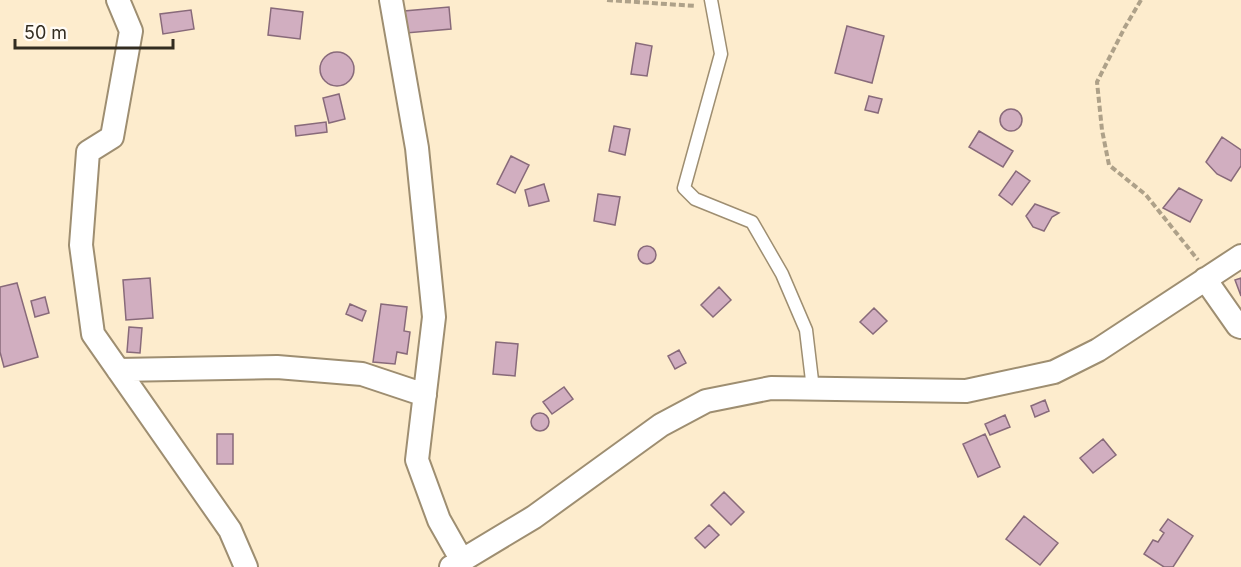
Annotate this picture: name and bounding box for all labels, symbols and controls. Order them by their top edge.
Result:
scale bar [15,12,172,50]
text: 50 m [24,22,67,43]

